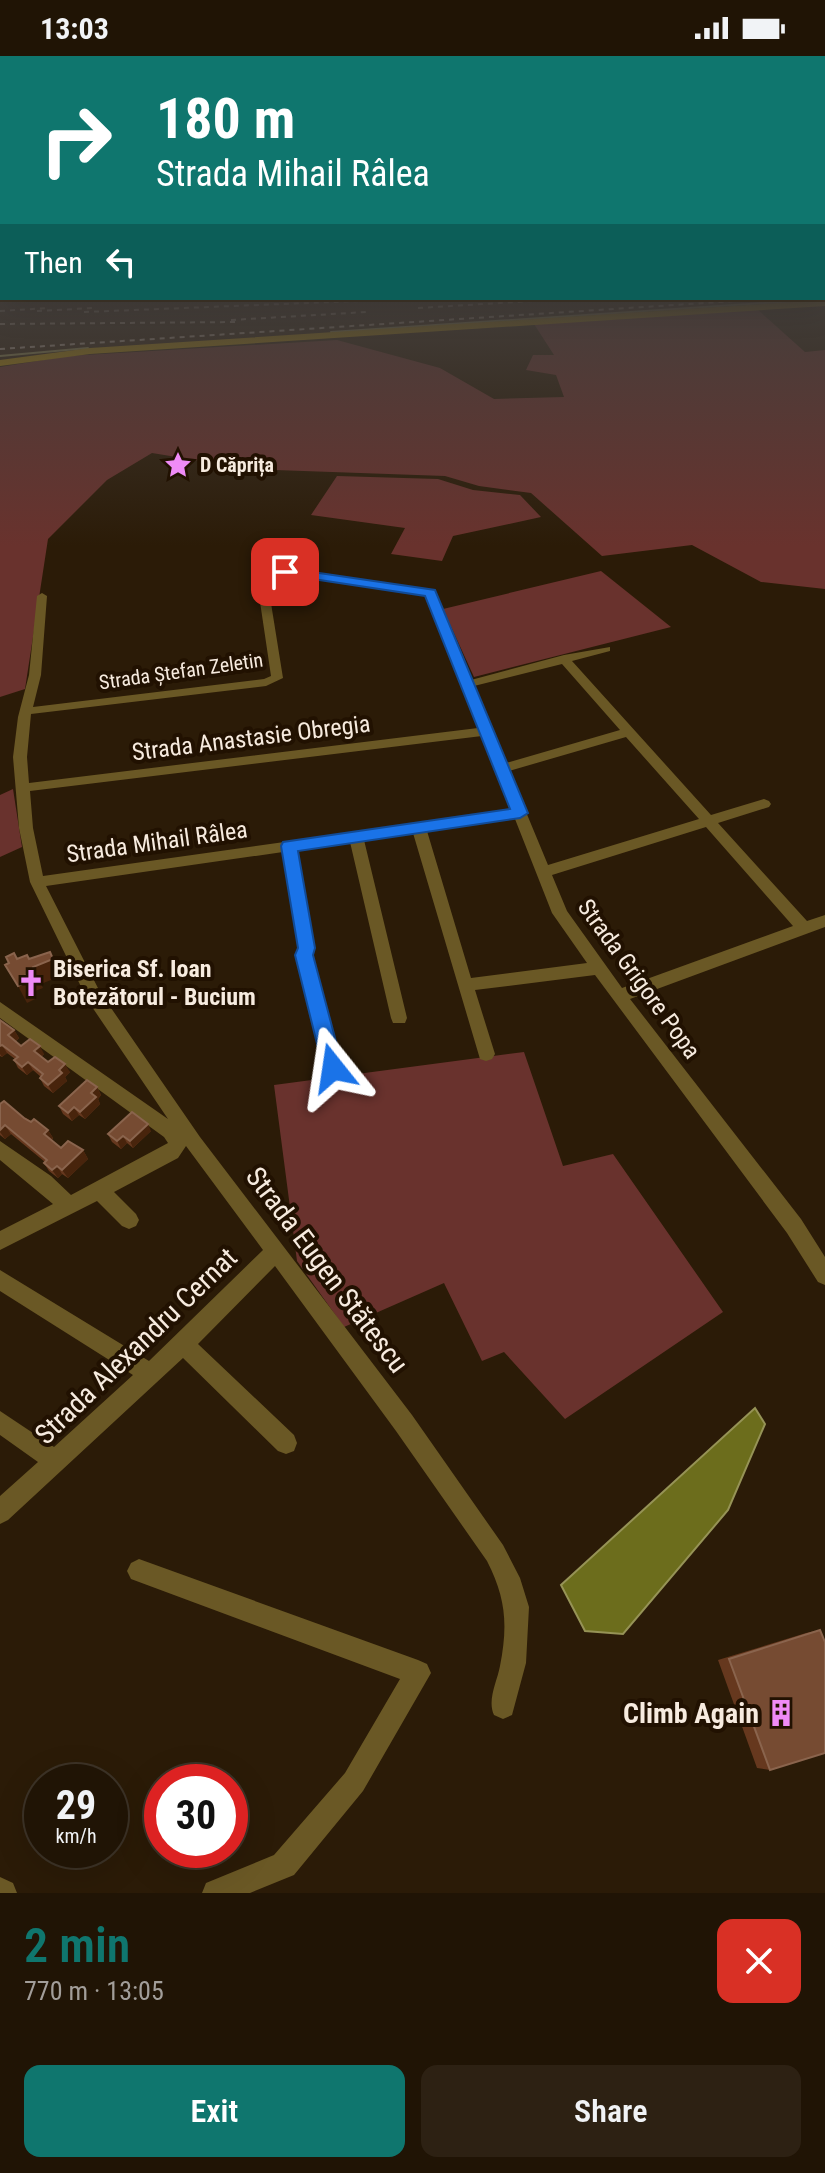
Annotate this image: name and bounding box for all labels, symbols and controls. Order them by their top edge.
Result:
text: 13:03 [40,11,109,46]
text: 180 m [156,86,295,152]
icon: right [24,88,128,192]
text: Strada Mihail Râlea [156,153,430,195]
icon: left [99,240,143,284]
text: Then [24,245,83,280]
place icon: D Căprița [163,450,193,480]
place label: D Căprița [200,453,274,477]
pin [251,538,319,606]
icon: arrive [263,550,307,594]
street label: Strada Ștefan Zeletin [97,648,265,694]
street label: Strada Anastasie Obregia [130,709,372,767]
street label: Strada Mihail Râlea [65,815,249,869]
street label: Strada Grigore Popa [572,894,706,1064]
place label: Biserica Sf. Ioan Botezătorul - Bucium [53,955,256,1011]
church icon: Biserica Sf. Ioan Botezătorul - Bucium [16,968,46,998]
position arrow [291,1026,375,1110]
street label: Strada Eugen Stătescu [239,1161,415,1379]
street label: Strada Alexandru Cernat [28,1241,244,1451]
place label: Climb Again [623,1697,759,1730]
building icon: Climb Again [766,1698,796,1728]
speed limit sign: 30 [144,1764,248,1868]
text: 29 [56,1782,96,1829]
text: km/h [55,1824,97,1848]
text: 2 min [24,1917,130,1974]
button: close [717,1919,801,2003]
text: 770 m · 13:05 [24,1976,164,2006]
button: Exit [24,2065,405,2157]
button: Share [421,2065,801,2157]

